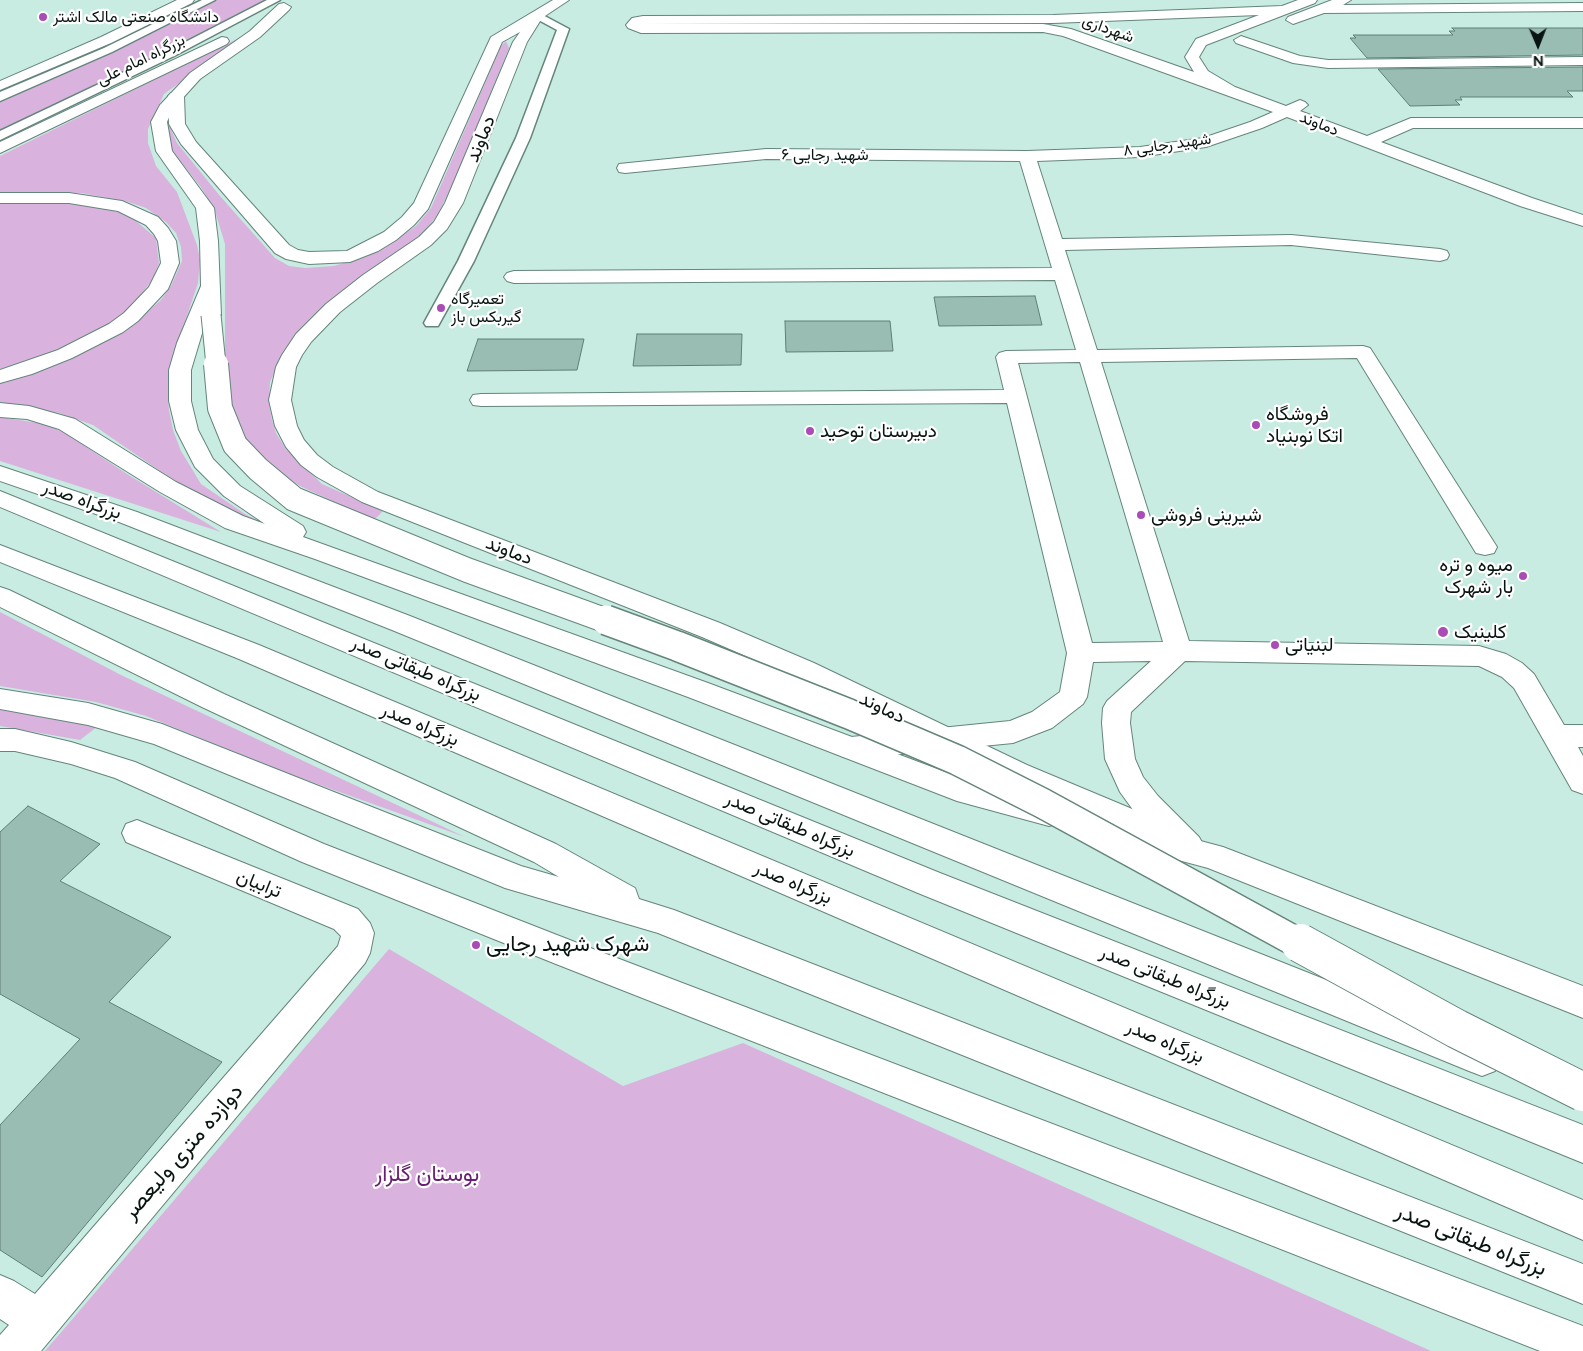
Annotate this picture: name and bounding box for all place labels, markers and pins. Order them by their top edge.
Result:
place label: دانشگاه صنعتی مالک اشتر [53,7,219,27]
marker: دانشگاه صنعتی مالک اشتر [37,11,49,23]
place label: تعمیرگاه گیربکس باز [451,289,521,327]
marker: تعمیرگاه گیربکس باز [435,302,447,314]
place label: فروشگاه اتکا نوبنیاد [1266,403,1343,447]
marker: فروشگاه اتکا نوبنیاد [1250,419,1262,431]
place label: دبیرستان توحید [820,420,937,442]
marker: دبیرستان توحید [804,425,816,437]
place label: شیرینی فروشی [1151,504,1262,526]
marker: شیرینی فروشی [1135,509,1147,521]
place label: میوه و تره بار شهرک [1439,554,1513,598]
marker: میوه و تره بار شهرک [1517,570,1529,582]
place label: کلینیک [1454,621,1507,643]
marker: کلینیک [1436,625,1450,639]
place label: لبنیاتی [1285,634,1333,656]
marker: لبنیاتی [1269,639,1281,651]
place label: شهرک شهید رجایی [486,932,649,958]
marker: شهرک شهید رجایی [470,939,482,951]

